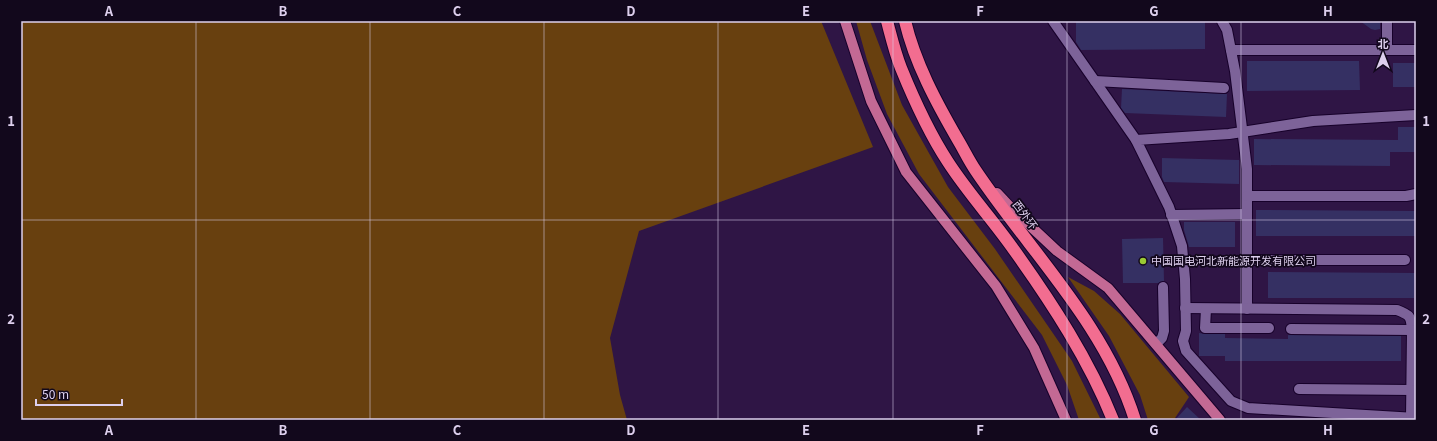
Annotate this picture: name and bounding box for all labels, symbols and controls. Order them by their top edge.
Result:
text: A [104,1,114,20]
text: B [279,1,288,20]
text: C [453,1,462,20]
text: D [626,1,636,20]
text: E [802,1,810,20]
text: F [976,1,984,20]
text: G [1149,1,1159,20]
text: H [1323,1,1333,20]
north arrow [1363,34,1403,74]
text: 北 [1378,35,1389,51]
text: 1 [7,111,15,130]
text: 1 [1422,111,1430,130]
street label: 西外环 [1009,196,1042,232]
place label: 中国国电河北新能源开发有限公司 [1151,252,1316,268]
marker: 中国国电河北新能源开发有限公司 [1138,256,1148,266]
text: 2 [7,309,15,328]
text: 2 [1422,309,1430,328]
scale bar [36,381,122,407]
text: 50 m [42,385,69,402]
text: A [104,420,114,439]
text: B [279,420,288,439]
text: C [453,420,462,439]
text: D [626,420,636,439]
text: E [802,420,810,439]
text: F [976,420,984,439]
text: G [1149,420,1159,439]
text: H [1323,420,1333,439]

